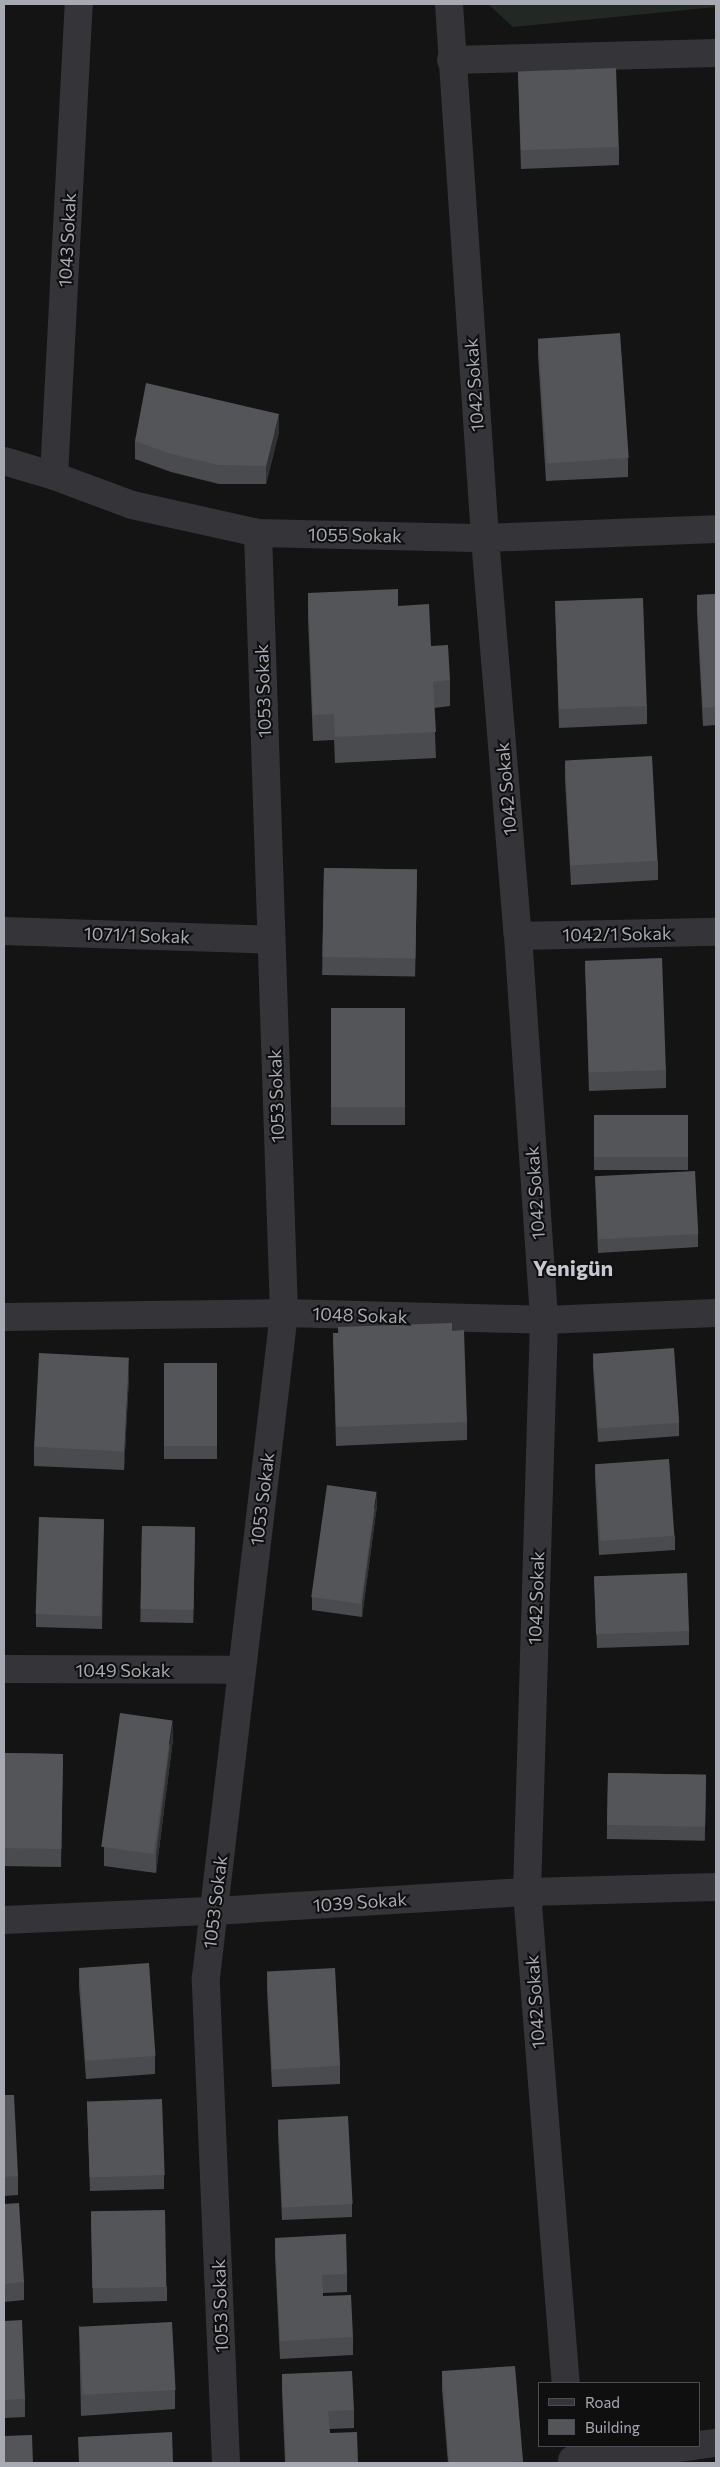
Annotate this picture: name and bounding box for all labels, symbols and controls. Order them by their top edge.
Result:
street label: 1043 Sokak [54,192,80,288]
street label: 1042 Sokak [460,338,488,432]
street label: 1055 Sokak [308,523,402,547]
street label: 1053 Sokak [251,644,275,738]
street label: 1042 Sokak [491,741,521,837]
street label: 1071/1 Sokak [84,922,190,948]
street label: 1042/1 Sokak [562,922,672,946]
street label: 1053 Sokak [264,1049,288,1143]
street label: 1042 Sokak [521,1146,549,1240]
district label: Yenigün [533,1255,613,1281]
street label: 1048 Sokak [312,1303,408,1327]
street label: 1053 Sokak [246,1451,278,1547]
street label: 1042 Sokak [524,1551,548,1645]
street label: 1049 Sokak [76,1659,170,1681]
street label: 1053 Sokak [199,1854,231,1950]
street label: 1039 Sokak [312,1888,408,1916]
street label: 1042 Sokak [521,1955,549,2049]
street label: 1053 Sokak [208,2259,232,2353]
legend [538,2382,700,2447]
text: Road [585,2393,620,2411]
text: Building [585,2418,640,2436]

